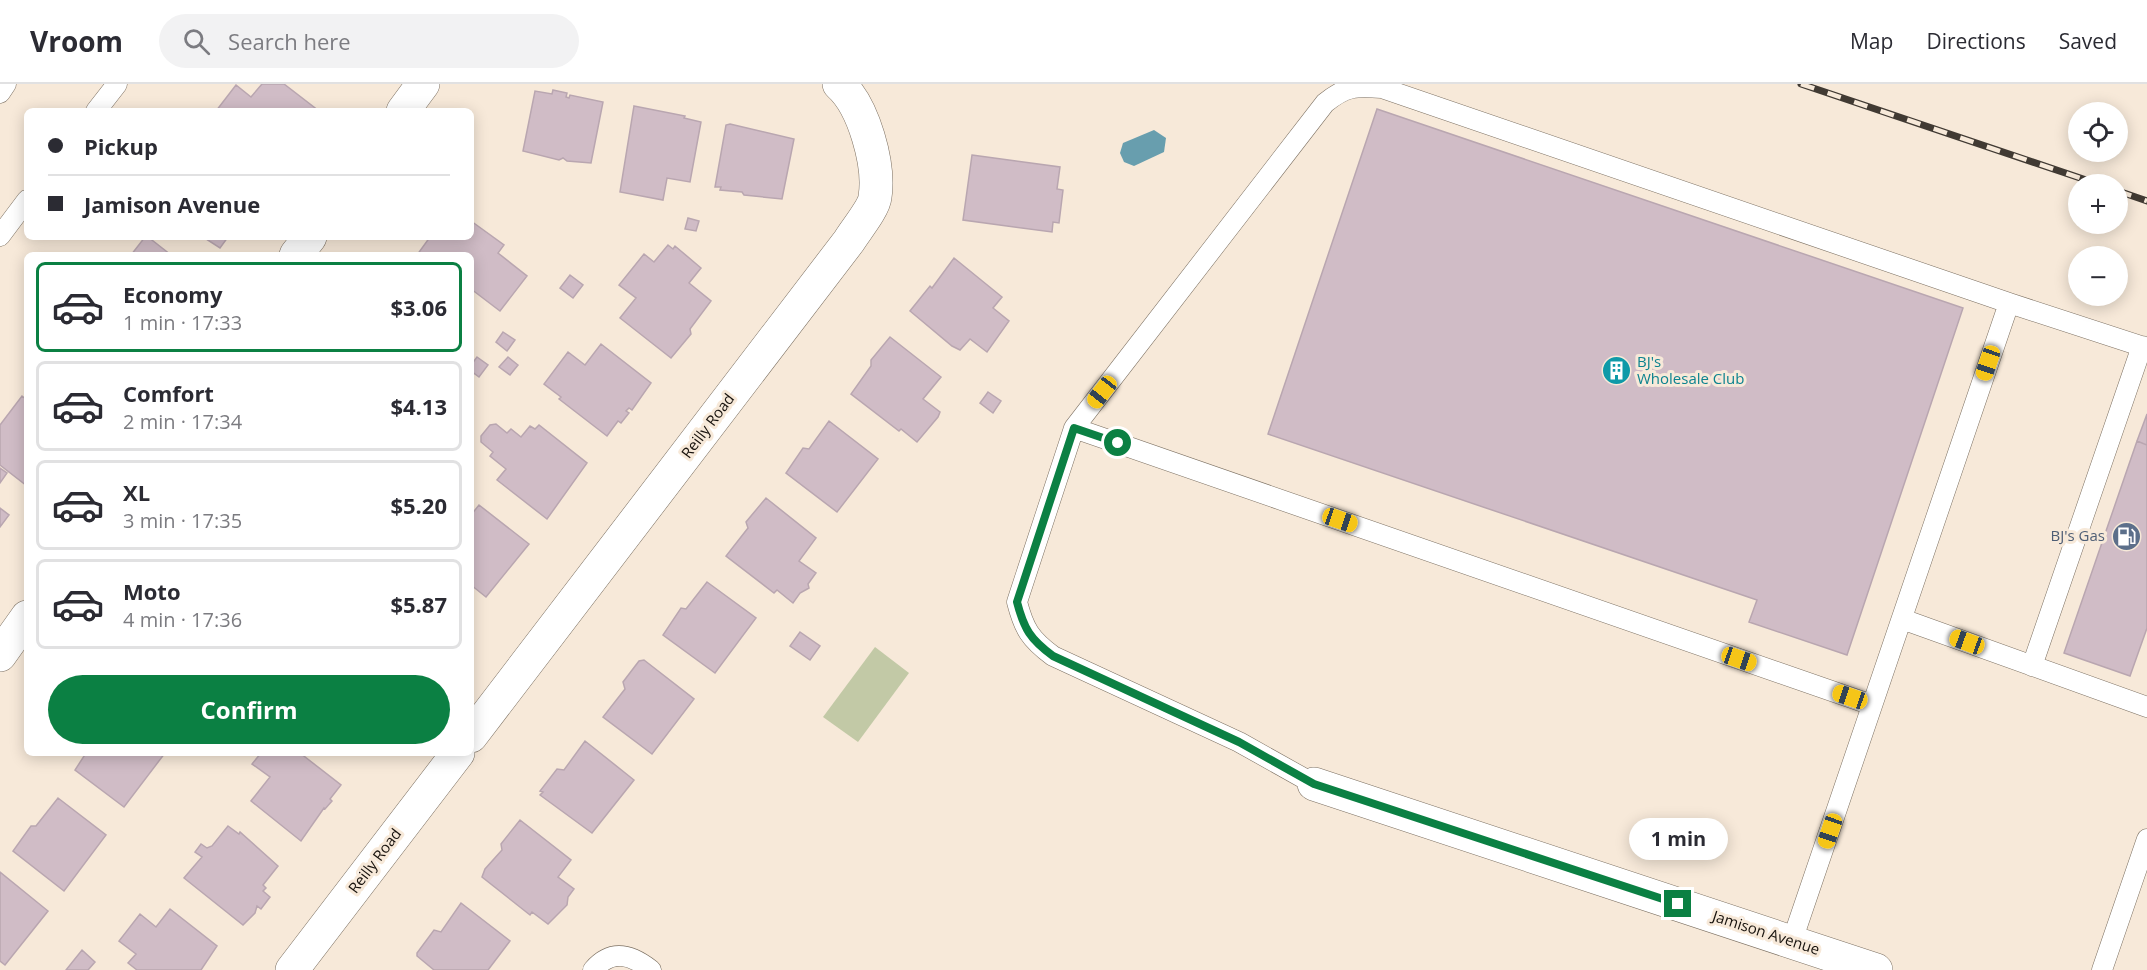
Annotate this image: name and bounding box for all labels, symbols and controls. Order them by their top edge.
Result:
search box [159,14,579,68]
text: Vroom [30,22,123,60]
icon: search [180,25,213,58]
text: Search here [228,26,351,56]
text: Map [1850,27,1893,55]
text: Directions [1926,27,2026,55]
text: Saved [2059,27,2117,55]
map controls [2068,102,2128,306]
button: locate [2068,102,2128,162]
text: Pickup [84,131,158,161]
button: + [2068,174,2128,234]
text: Jamison Avenue [84,189,260,219]
button: − [2068,246,2128,306]
text: Economy [123,279,222,309]
icon: car [51,280,105,334]
text: $3.06 [390,292,447,322]
text: 1 min · 17:33 [123,309,242,336]
car [1974,343,2002,383]
place label: BJ's Wholesale Club [1637,351,1744,388]
building icon: BJ's Wholesale Club [1600,355,1632,387]
car [1084,372,1120,412]
text: Comfort [123,378,214,408]
icon: car [51,379,105,433]
street label: Reilly Road [676,389,738,462]
text: $4.13 [390,391,447,421]
text: 2 min · 17:34 [123,408,242,435]
route start [1104,429,1131,456]
text: XL [123,477,150,507]
icon: car [51,478,105,532]
text: $5.20 [390,490,447,520]
car [1320,506,1360,534]
text: 3 min · 17:35 [123,507,242,534]
fuel station icon: BJ's Gas [2110,520,2142,552]
place label: BJ's Gas [2051,525,2105,545]
text: Moto [123,576,181,606]
icon: car [51,577,105,631]
text: $5.87 [390,589,447,619]
text: 4 min · 17:36 [123,606,242,633]
car [1947,627,1987,657]
car [1719,645,1759,673]
button: Confirm [48,675,450,744]
car [1830,683,1870,711]
car [1816,811,1844,851]
callout: 1 min [1628,817,1728,859]
street label: Reilly Road [343,824,405,897]
text: 1 min [1651,825,1706,852]
route end [1664,890,1691,917]
street label: Jamison Avenue [1708,905,1822,959]

